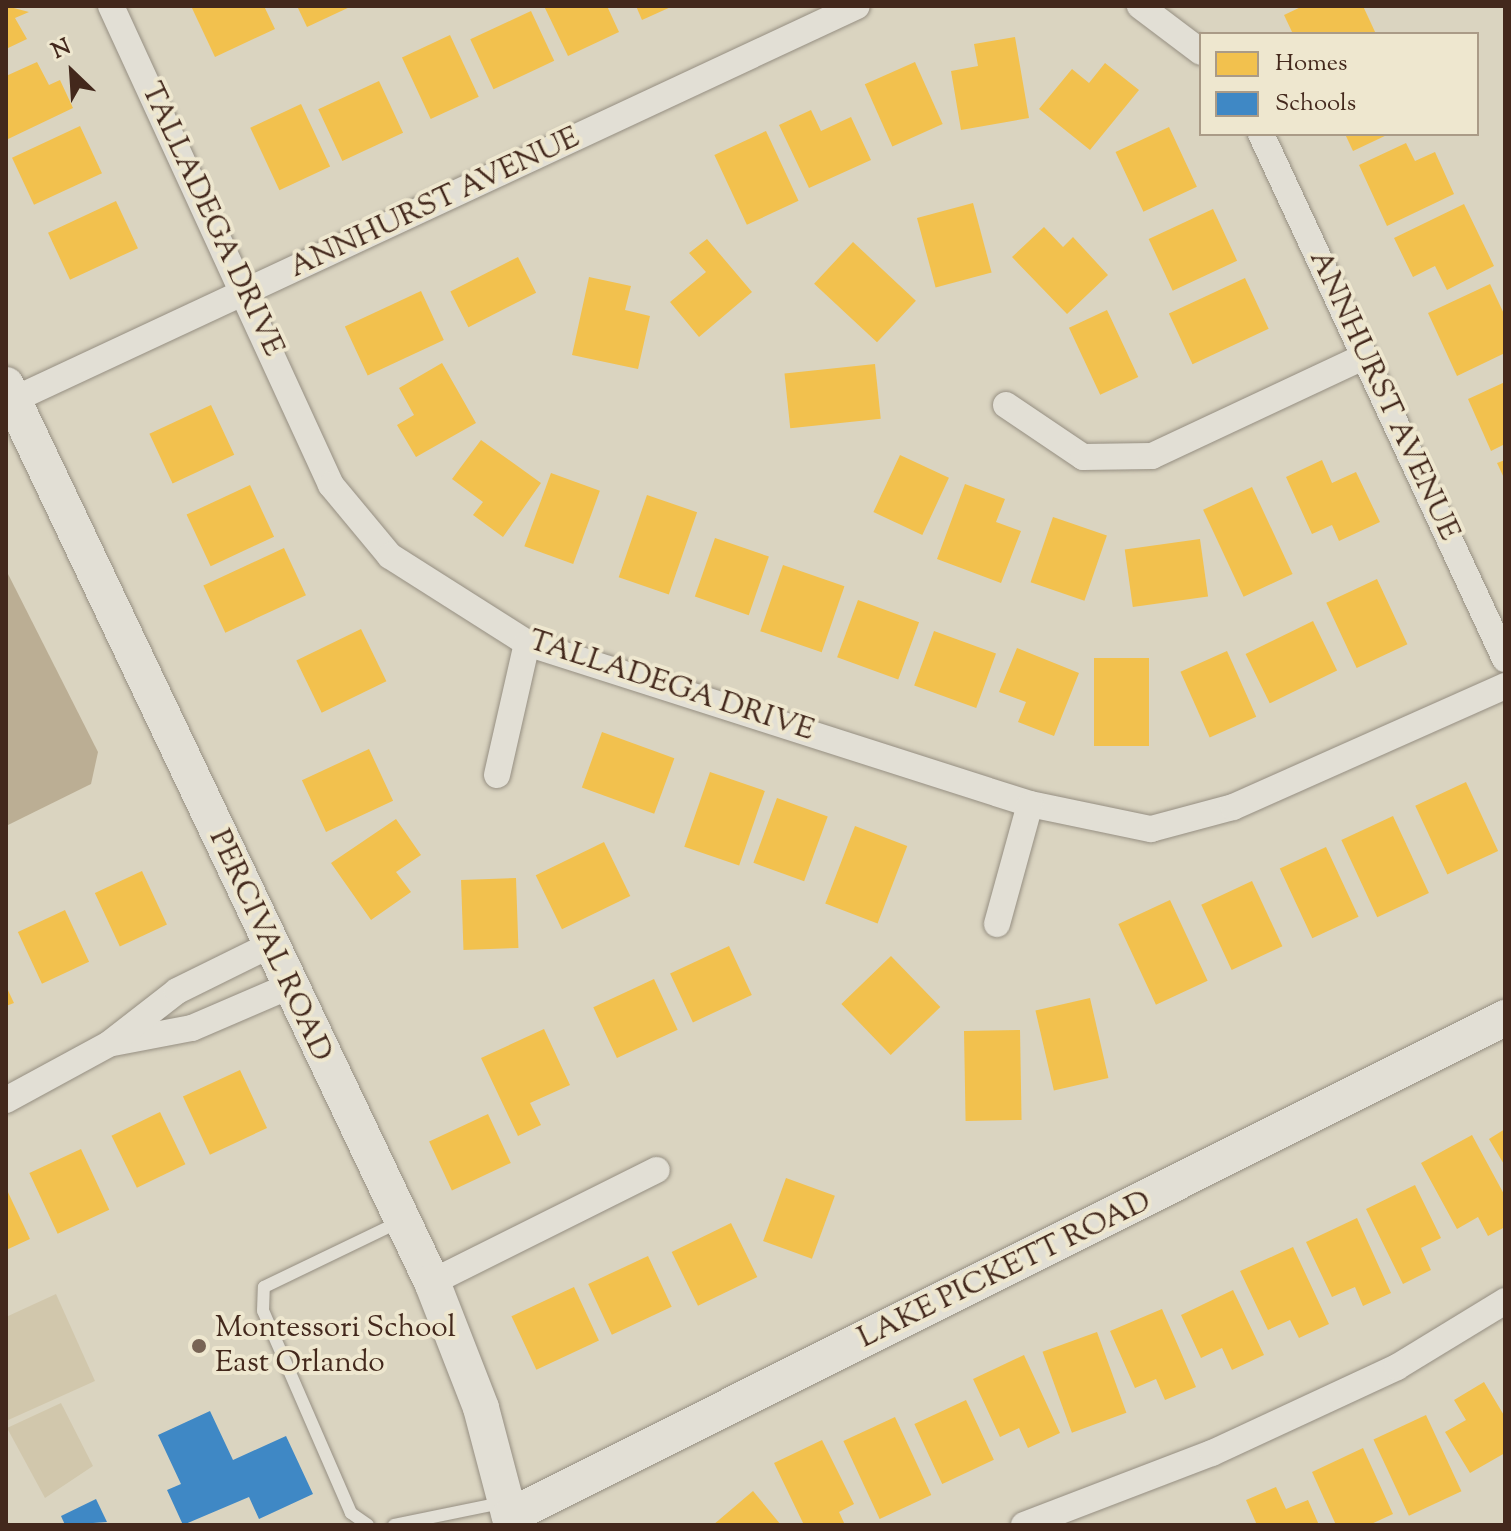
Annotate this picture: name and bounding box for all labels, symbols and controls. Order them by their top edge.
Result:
north arrow [32,32,112,112]
text: N [47,32,77,68]
legend [1199,32,1479,136]
text: Homes [1275,47,1347,81]
street label: TALLADEGA DRIVE [132,77,290,363]
text: Schools [1275,87,1356,121]
street label: ANNHURST AVENUE [284,121,586,287]
street label: ANNHURST AVENUE [1300,245,1466,547]
street label: TALLADEGA DRIVE [524,624,818,750]
street label: PERCIVAL ROAD [200,824,338,1068]
street label: LAKE PICKETT ROAD [853,1184,1157,1358]
place label: Montessori School East Orlando [215,1311,456,1382]
marker: Montessori School East Orlando [190,1337,208,1355]

